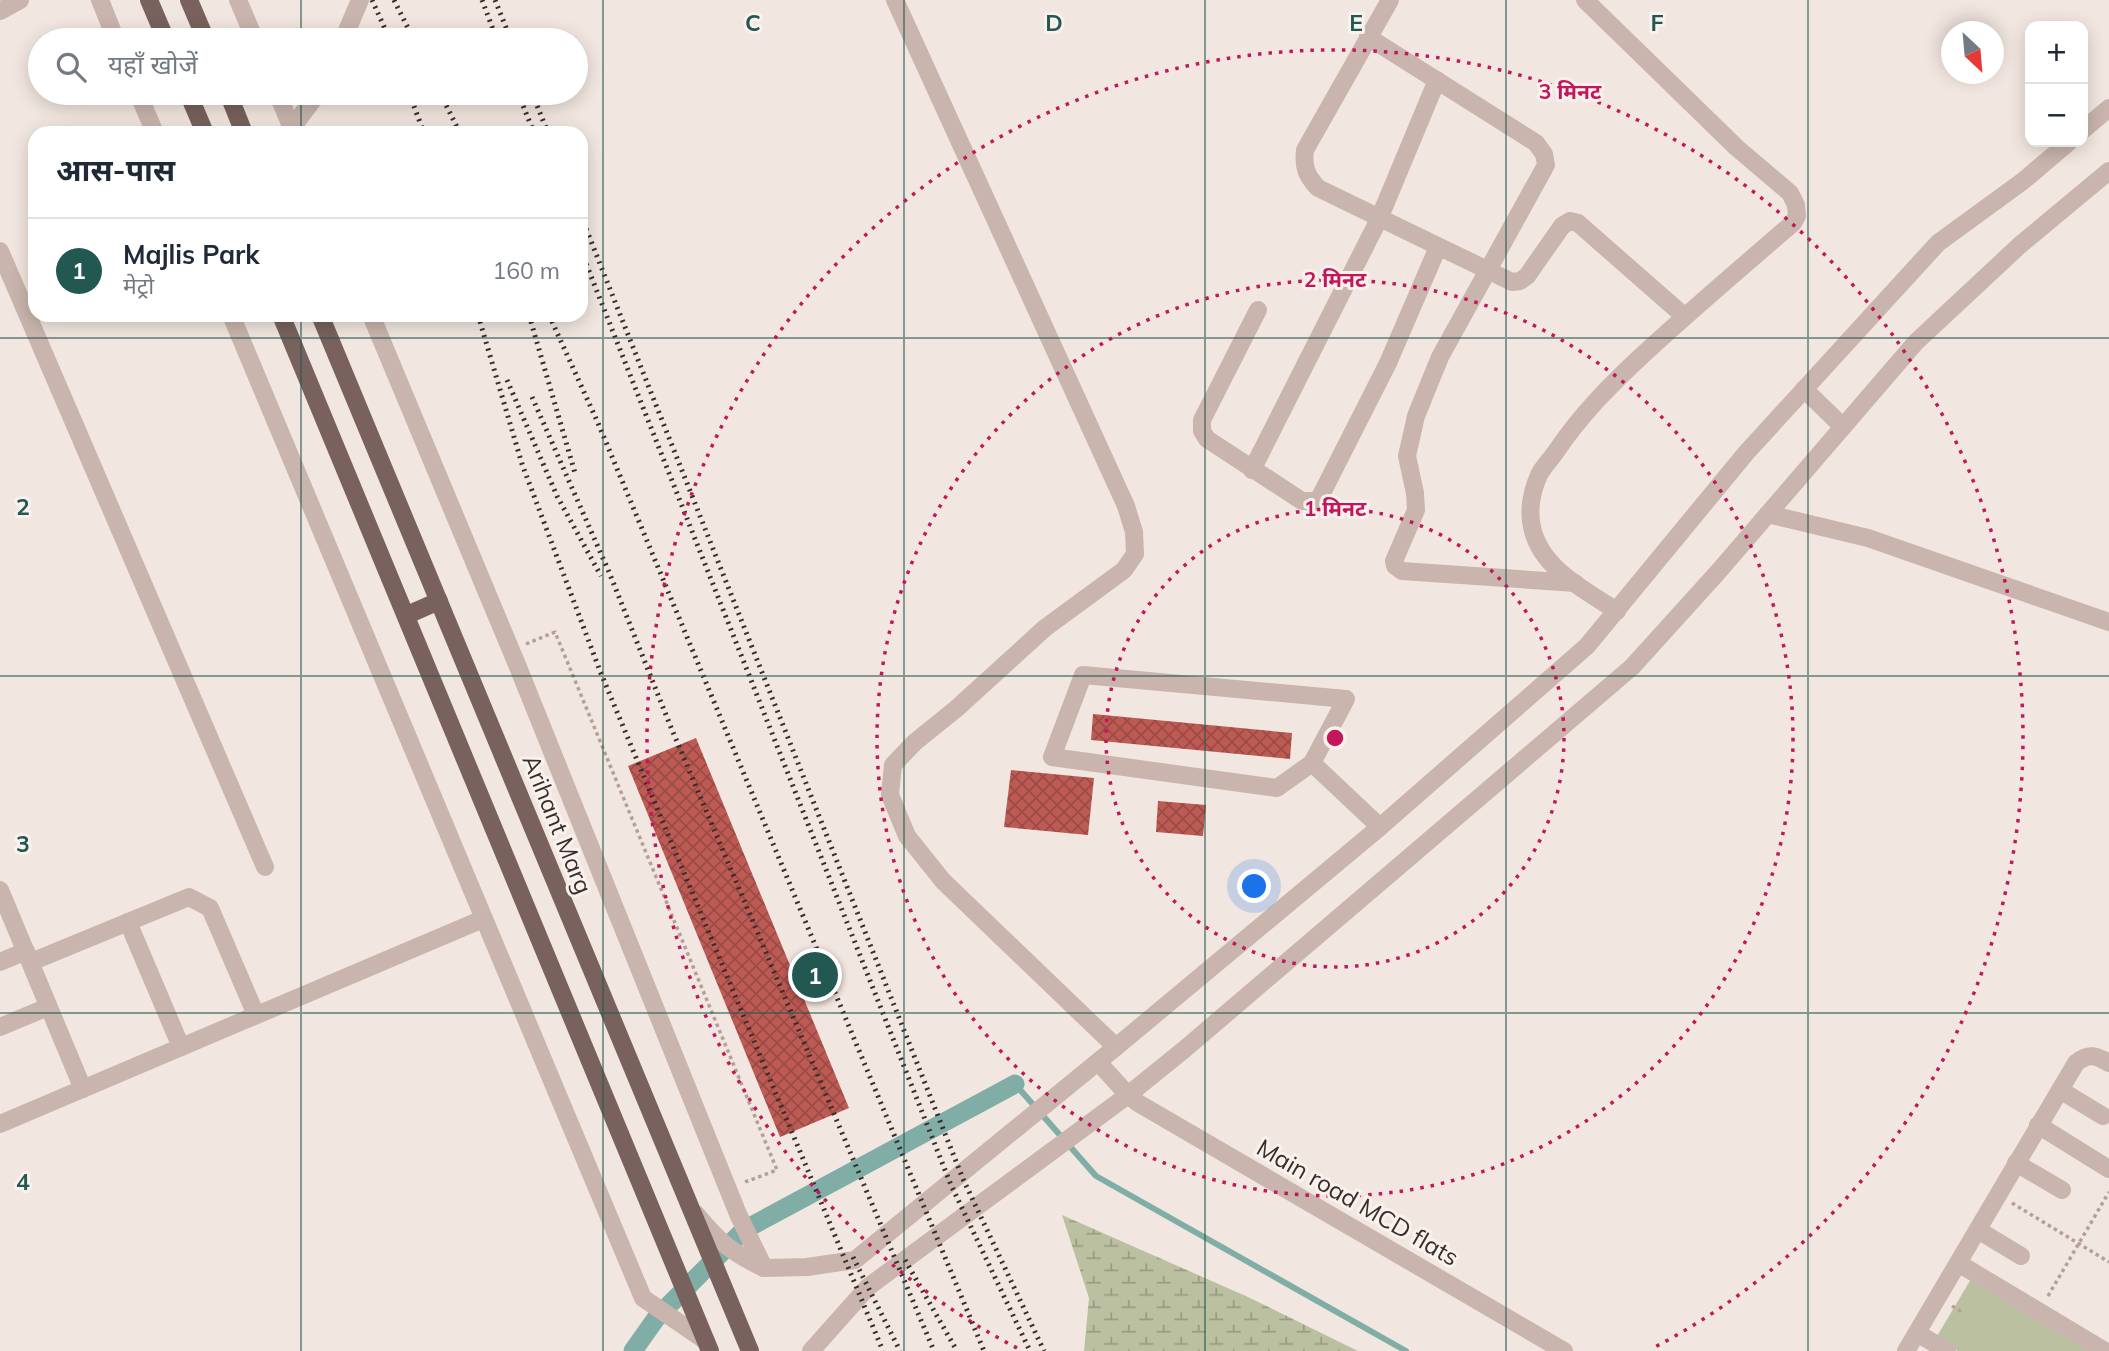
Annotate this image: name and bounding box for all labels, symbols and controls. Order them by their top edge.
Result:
text: C [745,8,761,37]
text: D [1045,8,1063,37]
text: E [1349,8,1363,37]
text: F [1650,8,1664,37]
north arrow [1941,21,2004,84]
map controls [2025,21,2088,147]
button: + [2025,21,2088,84]
search box [28,28,588,105]
icon: search [52,48,90,86]
text: यहाँ खोजें [108,48,198,81]
text: 3 मिनट [1539,78,1602,104]
button: − [2025,84,2088,147]
text: आस-पास [56,151,175,189]
text: Majlis Park [123,238,260,271]
text: 1 [72,256,86,285]
text: 160 m [492,256,560,285]
text: 2 मिनट [1304,266,1367,292]
text: मेट्रो [123,271,154,300]
text: 2 [16,492,30,521]
text: 1 मिनट [1304,495,1367,521]
centre of rings [1323,726,1347,750]
street label: Arihant Marg [517,750,599,898]
text: 3 [16,829,30,858]
your location [1237,869,1271,903]
pin: 1 [792,949,838,1001]
street label: Main road MCD flats [1252,1132,1464,1272]
text: 4 [16,1167,30,1196]

